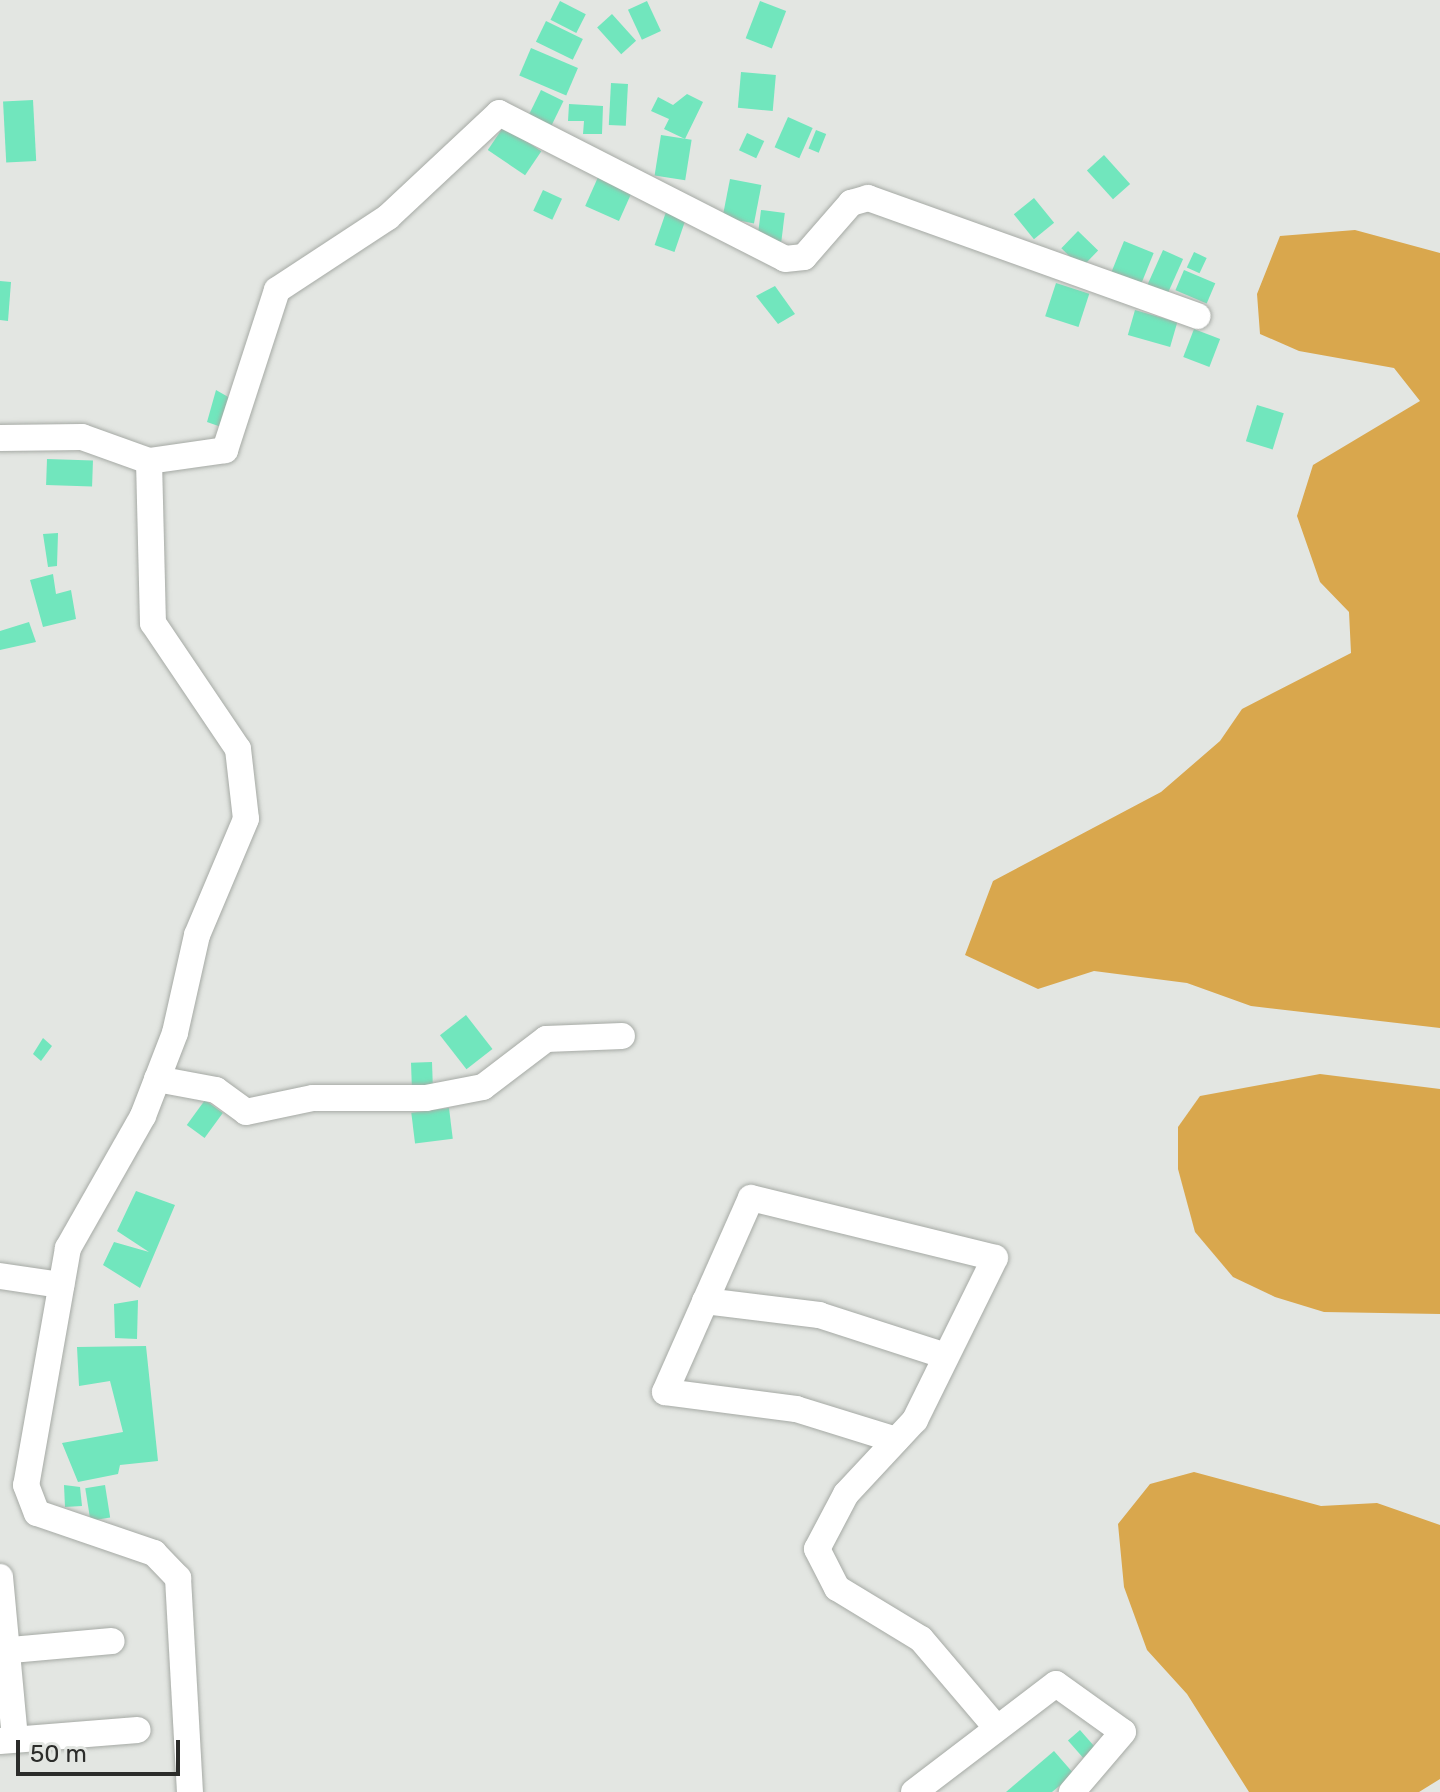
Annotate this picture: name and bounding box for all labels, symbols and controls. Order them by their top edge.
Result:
scale bar [20,1724,184,1774]
text: 50 m [30,1740,87,1768]

